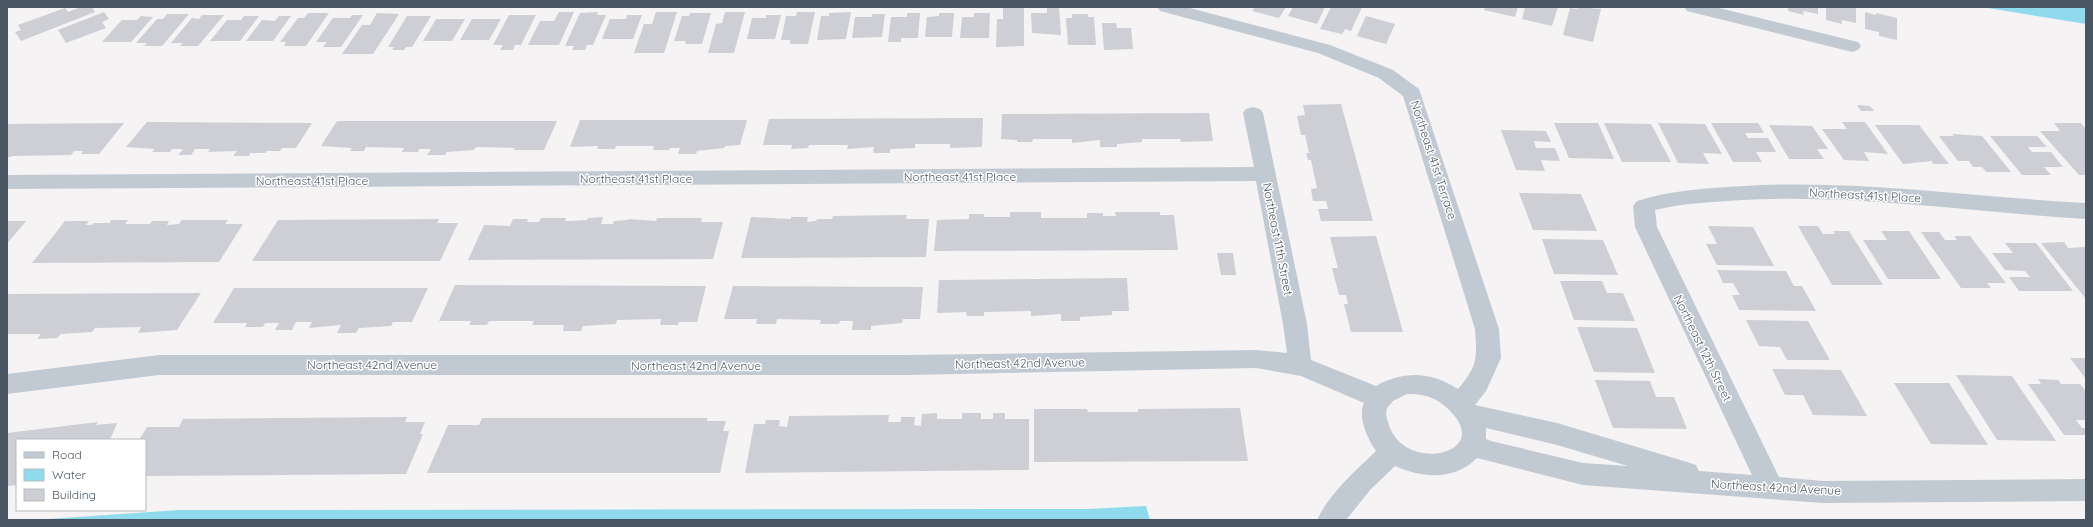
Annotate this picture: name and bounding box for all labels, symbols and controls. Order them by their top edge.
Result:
street label: Northeast 41st Terrace [1408,99,1460,222]
street label: Northeast 41st Place [904,169,1016,184]
street label: Northeast 41st Place [580,171,692,186]
street label: Northeast 41st Place [256,173,368,188]
street label: Northeast 11th Street [1260,181,1296,297]
street label: Northeast 41st Place [1808,185,1922,205]
street label: Northeast 12th Street [1671,292,1735,404]
street label: Northeast 42nd Avenue [955,354,1085,372]
street label: Northeast 42nd Avenue [307,357,437,372]
street label: Northeast 42nd Avenue [631,358,761,373]
legend [16,439,146,511]
text: Road [52,447,82,462]
text: Water [52,467,87,482]
street label: Northeast 42nd Avenue [1711,476,1842,498]
text: Building [52,487,96,502]

